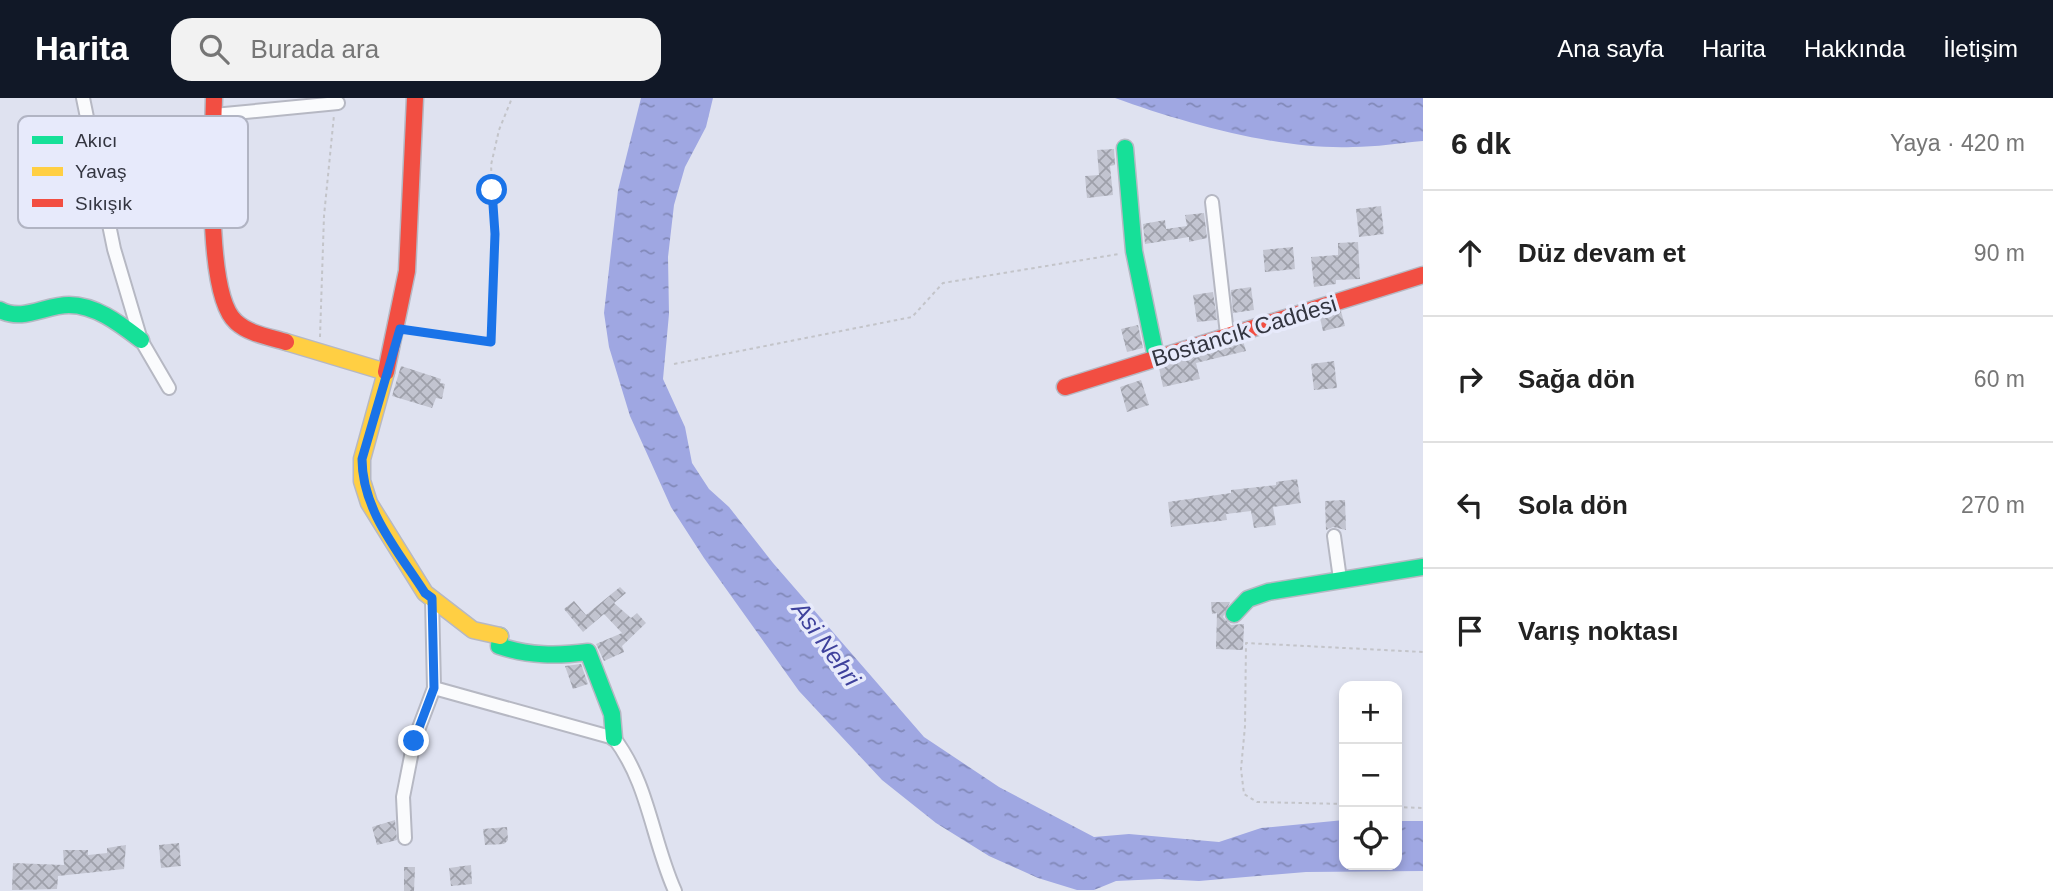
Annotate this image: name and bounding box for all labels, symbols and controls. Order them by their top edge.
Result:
search box [171,18,661,81]
text: Harita [35,30,129,67]
icon: search [195,30,233,68]
text: Burada ara [251,34,379,64]
text: Ana sayfa [1557,35,1664,62]
text: Harita [1702,35,1766,62]
text: Hakkında [1804,35,1905,62]
text: İletişim [1943,35,2018,62]
legend [18,116,248,228]
text: 6 dk [1451,127,1511,160]
text: Akıcı [75,130,117,151]
text: Yaya · 420 m [1890,130,2025,156]
text: Yavaş [75,161,126,182]
route start [476,174,507,205]
text: Sıkışık [75,193,133,214]
icon: ahead [1451,234,1489,272]
text: Düz devam et [1518,238,1686,268]
text: 90 m [1974,240,2025,266]
street label: Bostancık Caddesi [1148,291,1340,371]
icon: right [1451,360,1489,398]
text: Sağa dön [1518,364,1635,394]
text: 60 m [1974,366,2025,392]
icon: left [1451,486,1489,524]
text: Sola dön [1518,490,1628,520]
text: 270 m [1961,492,2025,518]
water label: Asi Nehri [786,595,866,692]
icon: arrive [1451,612,1489,650]
text: Varış noktası [1518,616,1678,646]
map controls [1339,681,1402,870]
button: + [1339,681,1402,744]
route end [398,725,429,756]
button: − [1339,744,1402,807]
button: locate [1339,807,1402,870]

